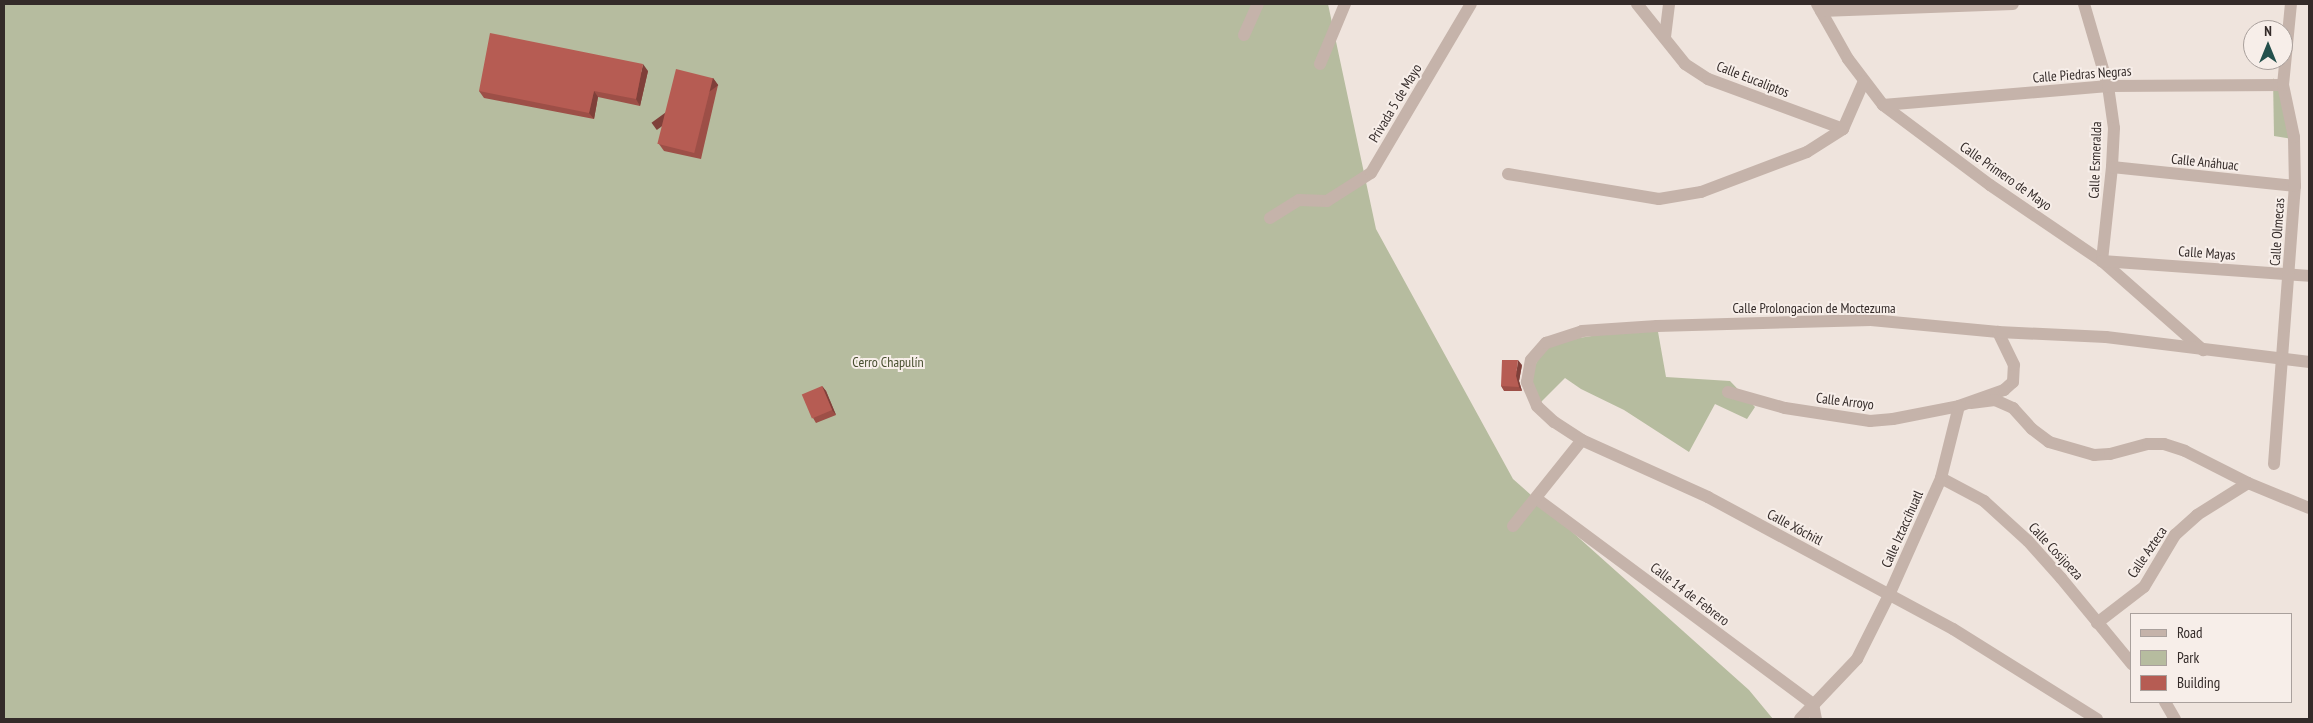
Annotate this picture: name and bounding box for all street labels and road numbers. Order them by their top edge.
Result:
street label: Calle Eucaliptos [1714,57,1792,101]
street label: Privada 5 de Mayo [1365,61,1425,145]
street label: Calle Piedras Negras [2032,62,2132,86]
street label: Calle Esmeralda [2085,121,2105,199]
street label: Calle Primero de Mayo [1957,138,2055,214]
street label: Calle Anáhuac [2170,150,2240,174]
street label: Calle Olmecas [2266,197,2288,267]
street label: Calle Mayas [2178,243,2236,263]
street label: Calle Prolongacion de Moctezuma [1732,300,1896,316]
street label: Calle Arroyo [1815,389,1875,413]
street label: Calle Iztaccíhuatl [1878,488,1926,570]
street label: Calle Xóchitl [1764,505,1826,549]
street label: Calle Cosijoeza [2025,519,2087,583]
street label: Calle Azteca [2124,523,2170,581]
street label: Calle 14 de Febrero [1647,559,1733,629]

